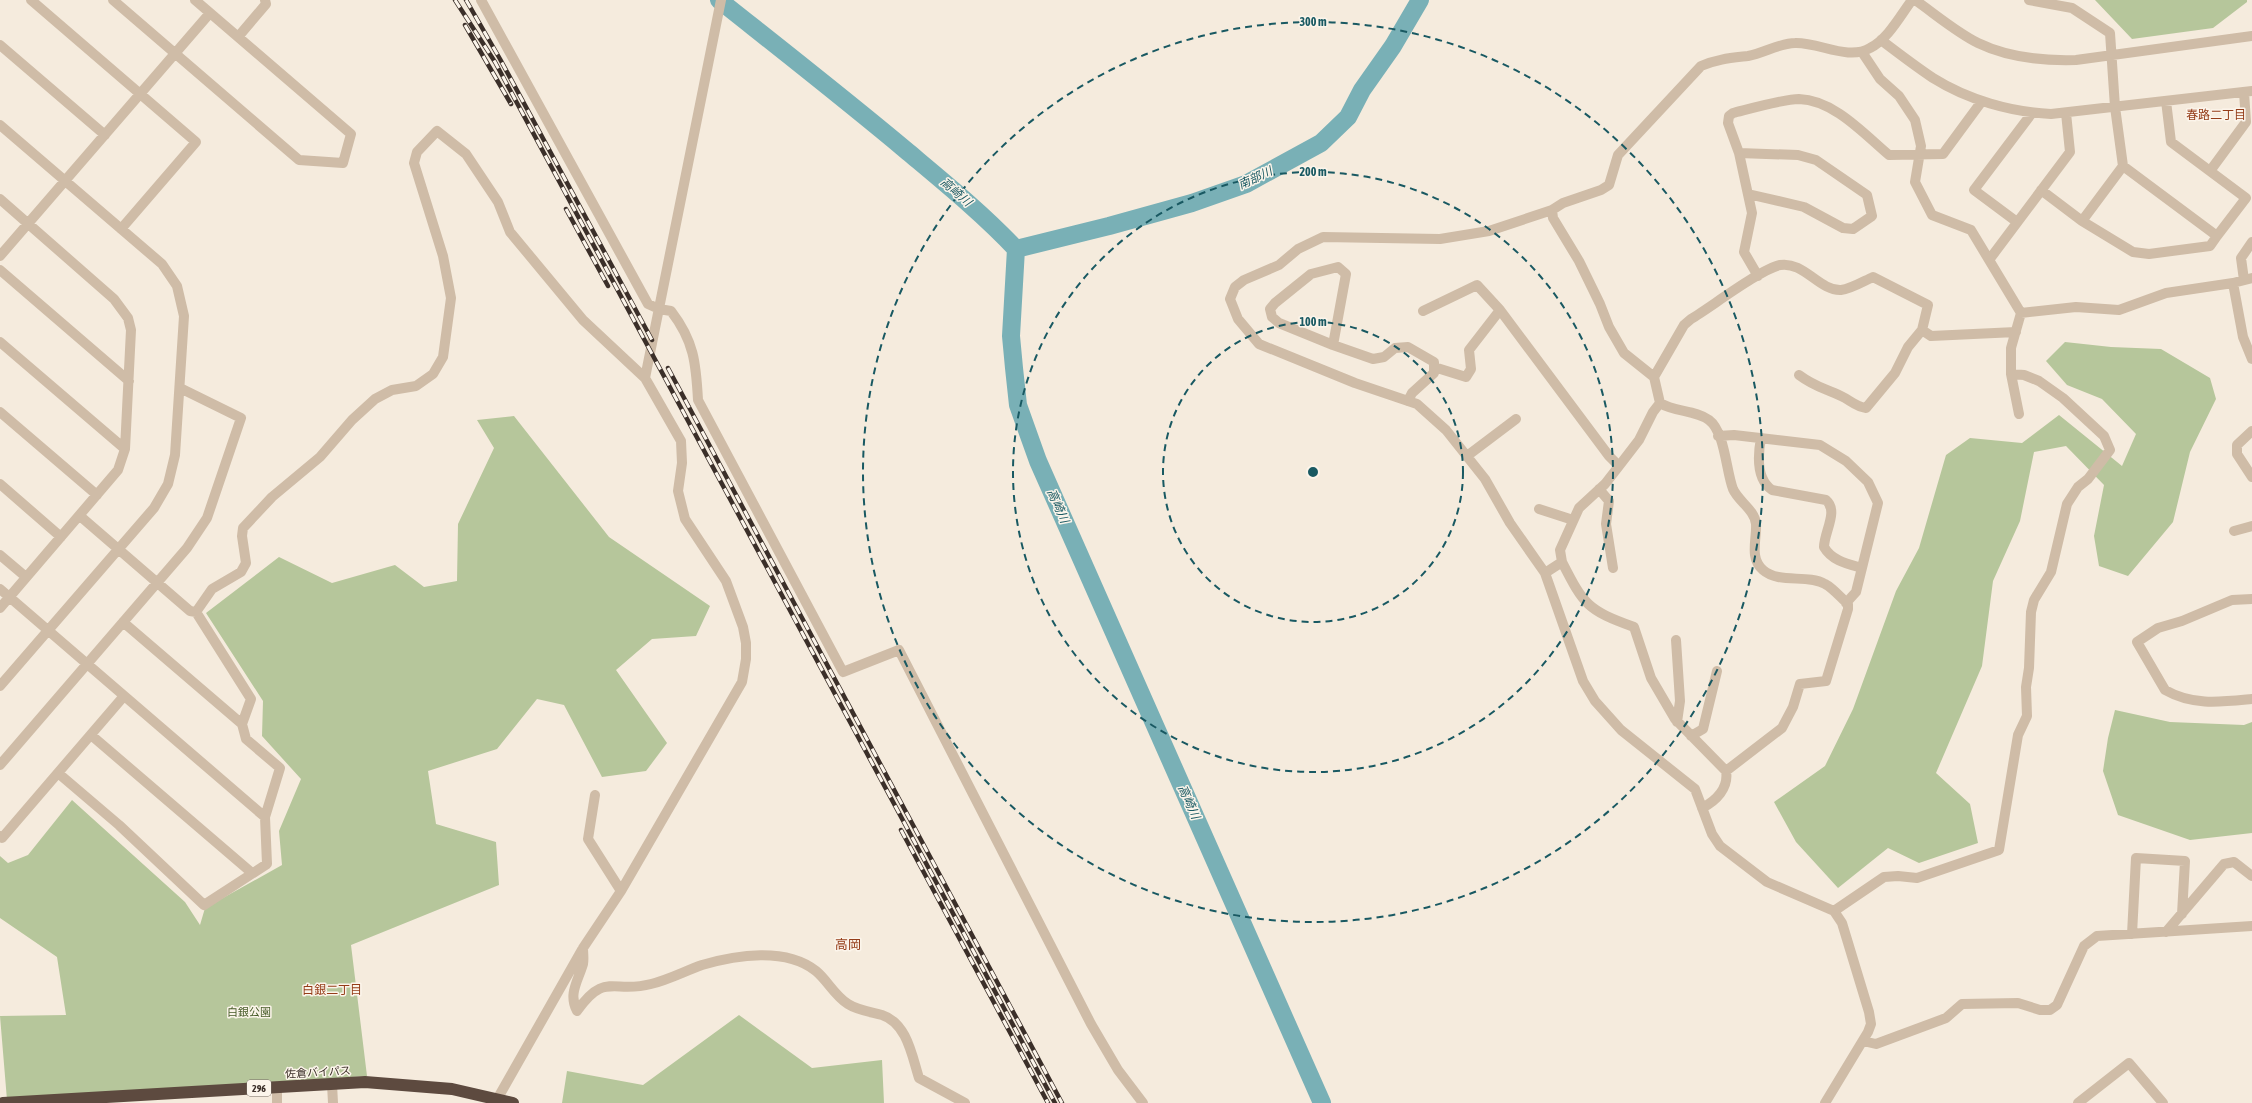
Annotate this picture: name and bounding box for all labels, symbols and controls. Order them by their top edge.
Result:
text: 300 m [1299,15,1327,29]
district label: 春路二丁目 [2186,108,2246,122]
water label: 南部川 [1236,163,1276,192]
text: 200 m [1299,165,1327,179]
water label: 高崎川 [938,175,976,210]
text: 100 m [1299,315,1327,329]
centre of rings [1306,465,1320,479]
water label: 高崎川 [1044,487,1073,527]
water label: 高崎川 [1175,783,1204,823]
district label: 高岡 [835,937,861,952]
district label: 白銀二丁目 [302,983,362,997]
park label: 白銀公園 [227,1006,271,1018]
street label: 佐倉バイパス [285,1064,351,1080]
road number: 296 [247,1080,271,1096]

